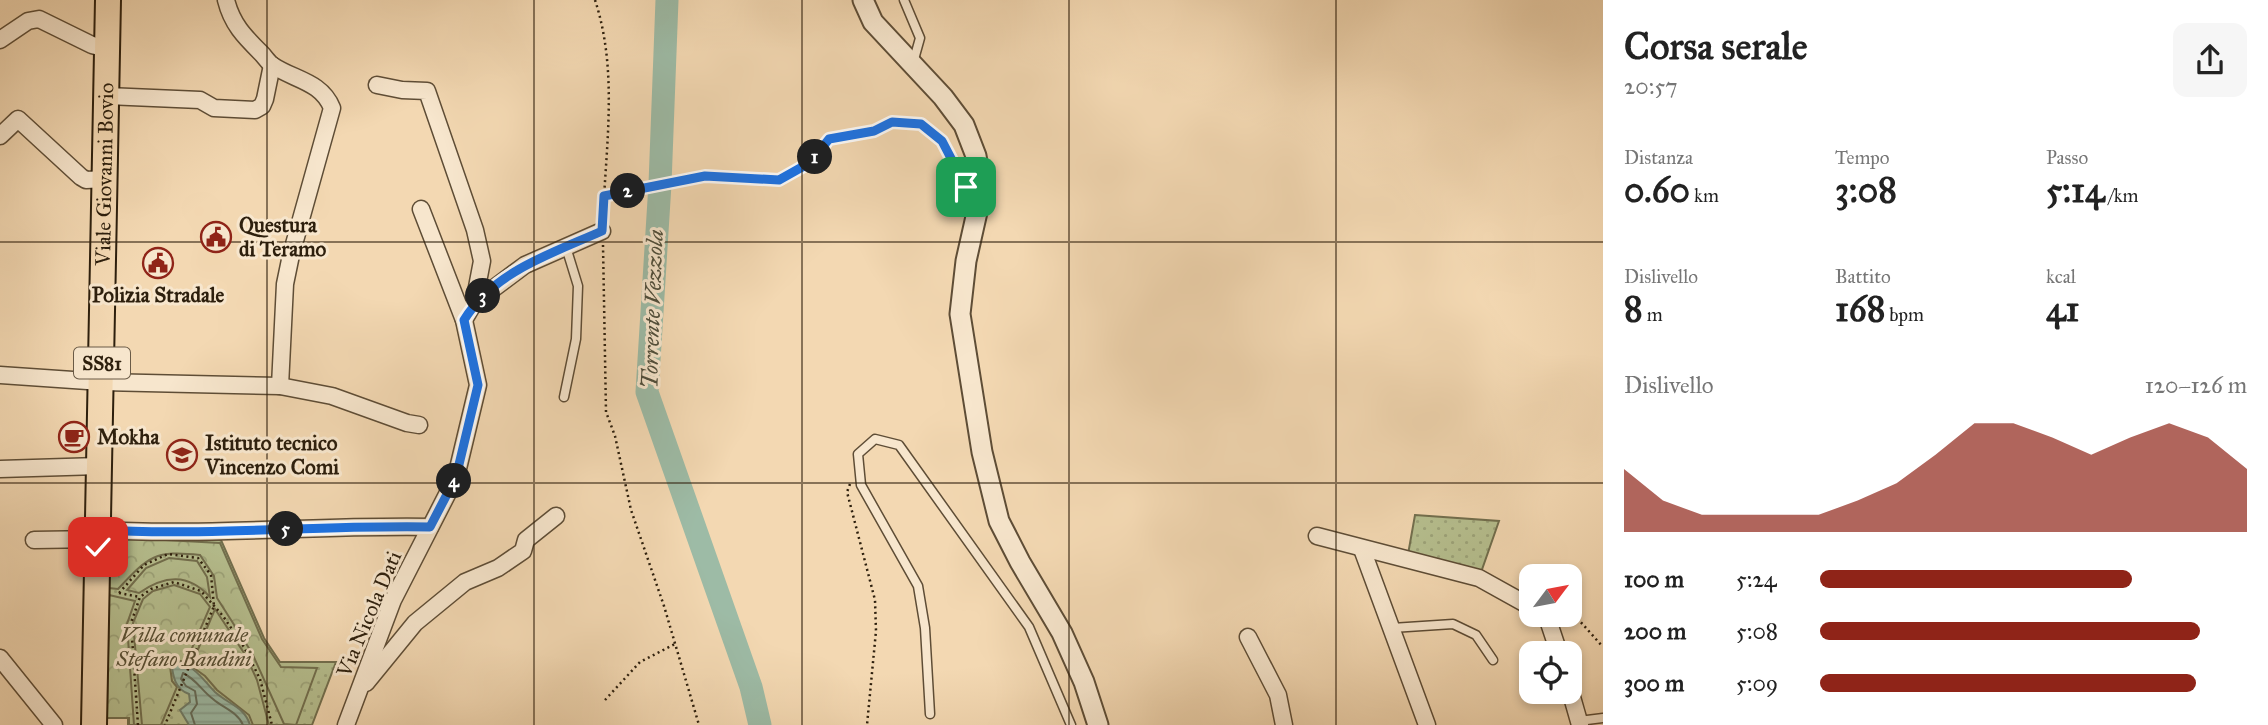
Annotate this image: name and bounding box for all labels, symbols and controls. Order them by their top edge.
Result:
text: Corsa serale [1624,23,1808,69]
button: share [2173,23,2247,97]
text: 20:57 [1624,72,1678,100]
street label: Viale Giovanni Bovio [90,82,119,267]
pin: 1 [798,140,832,174]
text: 1 [811,145,818,168]
text: Distanza [1624,146,1693,169]
text: Tempo [1835,146,1890,169]
text: Passo [2046,146,2088,169]
pin [936,157,996,217]
icon: arrive [947,168,985,206]
text: 0.60 [1624,169,1690,212]
text: 3:08 [1835,169,1897,212]
text: 5:14 [2046,169,2104,212]
pin: 2 [610,174,646,208]
text: 2 [623,179,632,202]
text: km [1690,184,1719,207]
text: /km [2104,184,2138,207]
place label: Questura di Teramo [239,212,327,262]
public building icon: Questura di Teramo [199,220,233,254]
water label: Torrente Vezzola [635,229,669,389]
public building icon: Polizia Stradale [141,246,175,280]
text: Dislivello [1624,265,1698,288]
text: Battito [1835,265,1891,288]
text: kcal [2046,265,2076,288]
pin: 3 [466,278,500,314]
place label: Polizia Stradale [92,282,225,308]
text: 3 [479,284,486,307]
text: 8 [1624,288,1643,331]
text: 168 [1835,288,1885,331]
text: 41 [2046,288,2079,331]
text: m [1643,303,1663,326]
text: bpm [1885,303,1924,326]
road number: SS81 [74,348,130,378]
text: Dislivello [1624,371,1714,399]
text: 120–126 m [2145,371,2247,399]
cafe icon: Mokha [57,420,91,454]
place label: Mokha [97,424,160,450]
place label: Istituto tecnico Vincenzo Comi [204,430,339,480]
school or university icon: Istituto tecnico Vincenzo Comi [165,438,199,472]
pin: 4 [436,463,472,498]
text: 4 [448,469,459,492]
pin: 5 [268,512,304,546]
pin [68,517,128,577]
text: 5 [281,517,290,540]
icon: check [79,528,117,566]
street label: Via Nicola Dati [330,547,407,682]
north arrow [1519,564,1582,626]
map controls [1519,564,1582,704]
text: 100 m [1624,565,1684,593]
text: 5:24 [1736,565,1777,593]
text: 200 m [1624,617,1686,645]
text: 5:08 [1736,617,1778,645]
park label: Villa comunale Stefano Bandini [116,622,251,672]
button: locate [1519,641,1582,704]
text: 300 m [1624,669,1684,697]
text: 5:09 [1736,669,1778,697]

